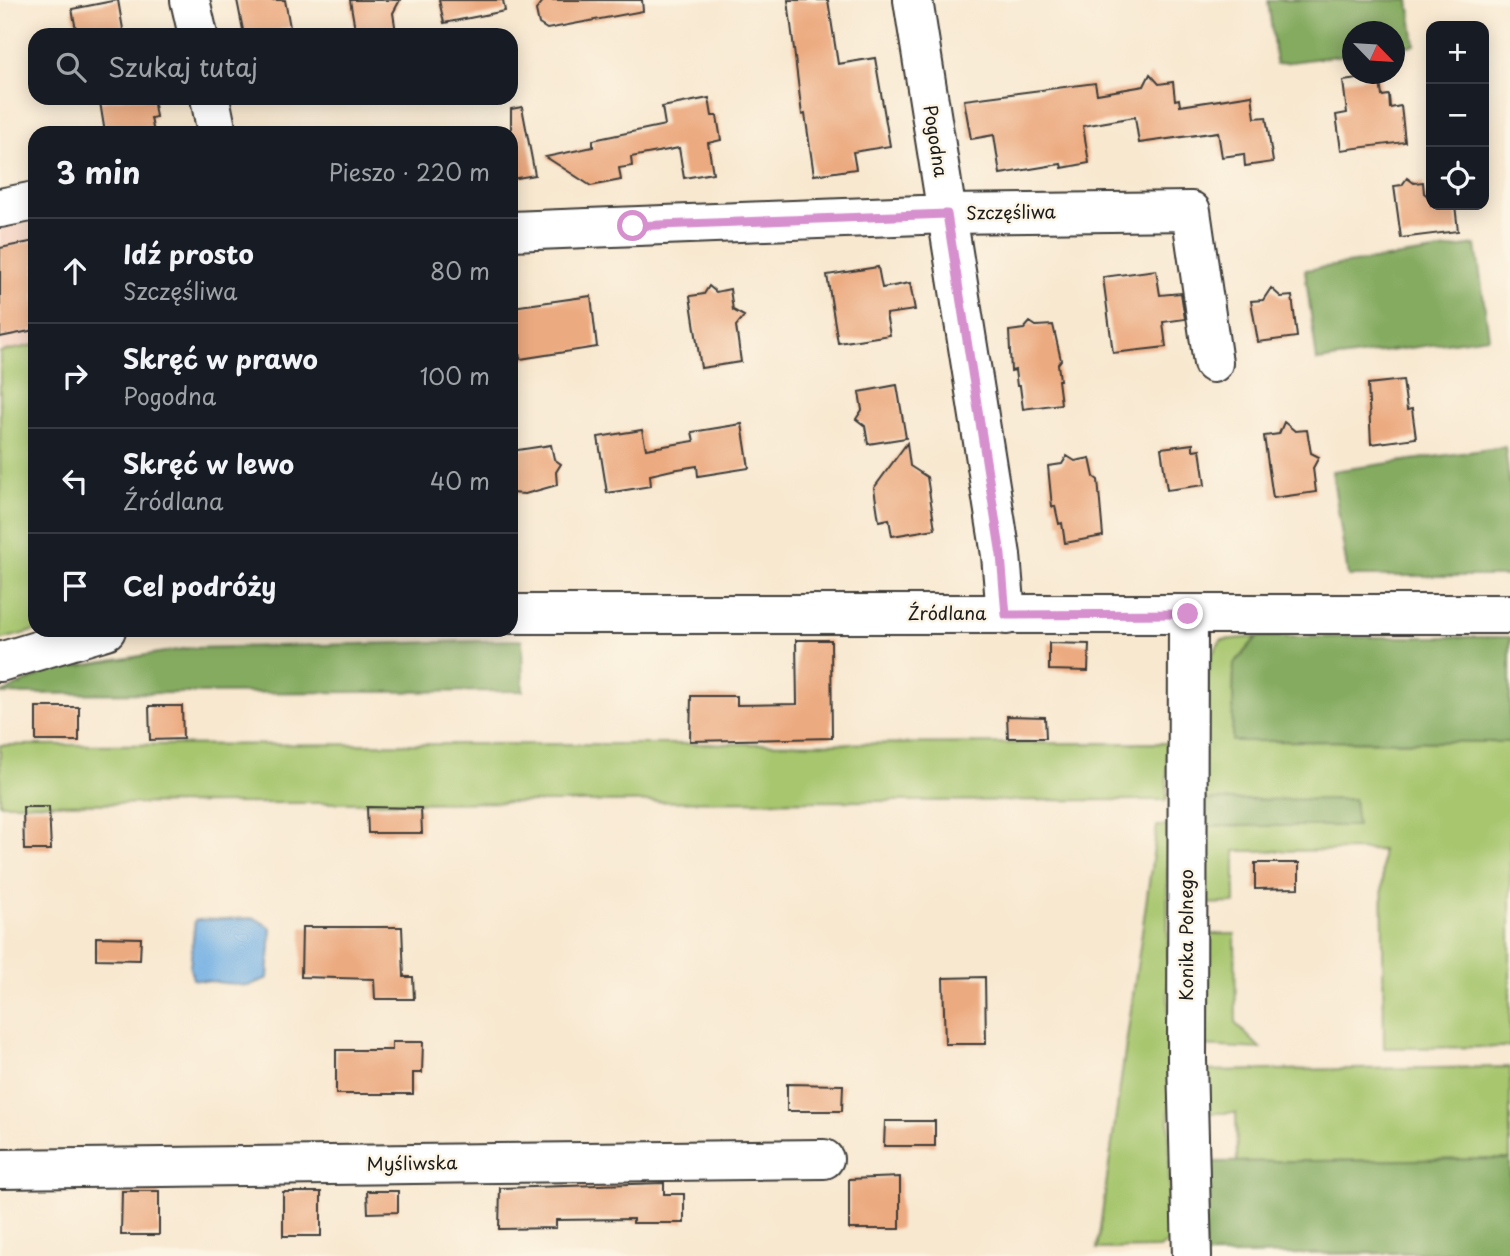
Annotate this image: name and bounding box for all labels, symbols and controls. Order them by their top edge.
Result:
north arrow [1342,21,1405,84]
map controls [1426,21,1489,210]
button: + [1426,21,1489,84]
search box [28,28,518,105]
text: Szukaj tutaj [108,47,258,86]
icon: search [52,48,90,86]
button: − [1426,84,1489,147]
street label: Pogodna [917,103,956,180]
button: locate [1426,147,1489,210]
text: 3 min [56,149,141,194]
text: Pieszo · 220 m [329,154,490,189]
street label: Szczęśliwa [966,197,1057,226]
route start [617,210,648,241]
text: Idź prosto [123,234,254,273]
icon: ahead [56,252,94,290]
text: 80 m [430,253,490,288]
text: Szczęśliwa [123,273,238,308]
text: Skręć w prawo [123,339,318,378]
icon: right [56,357,94,395]
text: 100 m [420,358,490,393]
text: Pogodna [123,378,216,413]
text: Skręć w lewo [123,444,294,483]
icon: left [56,462,94,500]
text: 40 m [430,463,490,498]
text: Źródlana [123,483,224,518]
text: Cel podróży [123,566,276,605]
icon: arrive [56,567,94,605]
route end [1172,598,1203,629]
street label: Źródlana [908,599,987,626]
street label: Konika Polnego [1172,869,1199,1001]
street label: Myśliwska [366,1148,458,1177]

